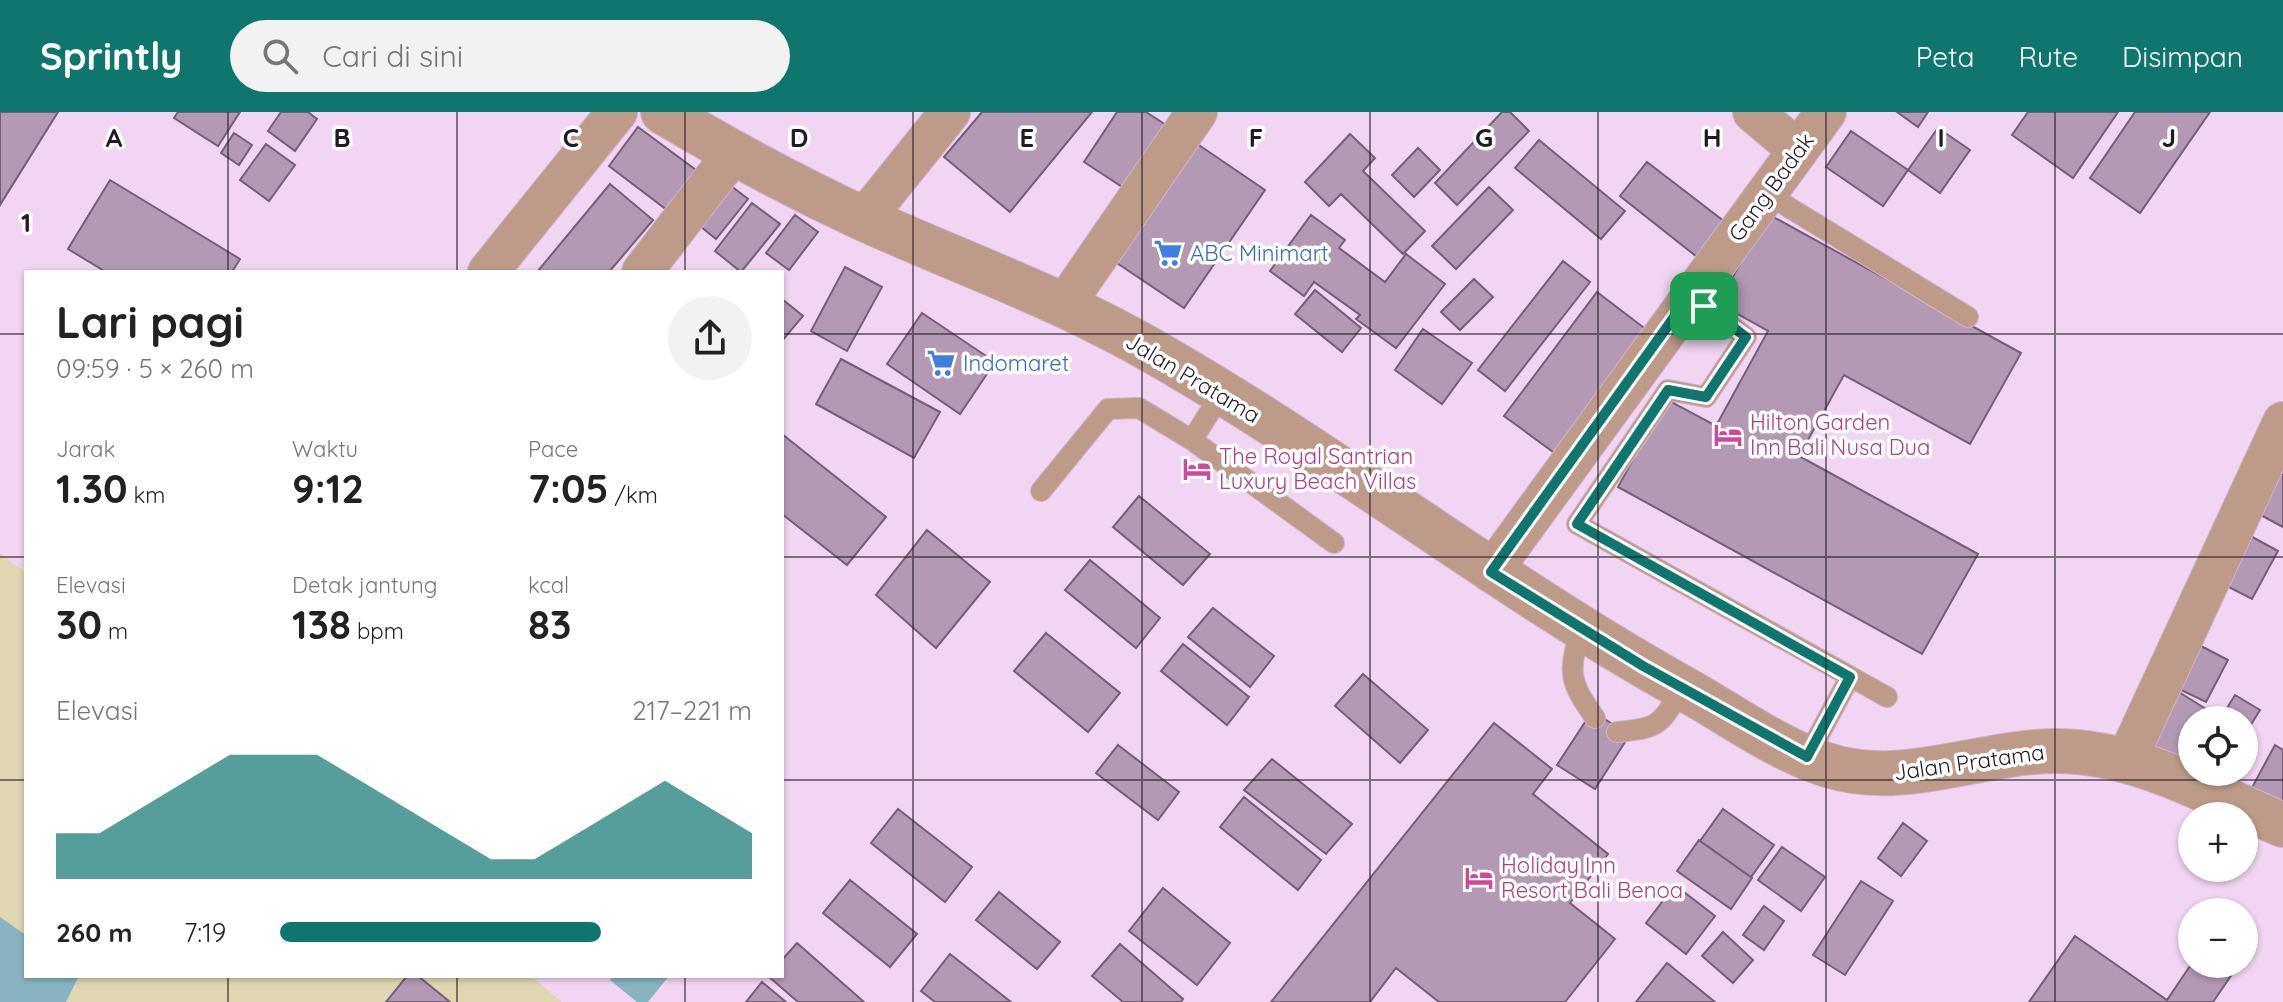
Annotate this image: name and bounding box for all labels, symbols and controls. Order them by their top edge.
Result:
search box [230,20,790,92]
text: Sprintly [40,32,182,80]
icon: search [258,34,302,78]
text: Cari di sini [322,37,463,75]
text: Peta [1916,39,1975,74]
text: Rute [2019,39,2078,74]
text: Disimpan [2122,39,2243,74]
text: A [106,121,123,154]
text: B [333,121,351,154]
text: C [563,121,579,154]
text: D [790,121,808,154]
text: E [1020,121,1034,154]
text: F [1249,121,1263,154]
text: G [1475,121,1493,154]
text: H [1703,121,1721,154]
text: I [1937,121,1945,154]
text: J [2162,121,2176,154]
street label: Gang Badak [1722,127,1820,247]
text: 1 [21,206,31,239]
supermarket icon: ABC Minimart [1153,238,1183,268]
place label: ABC Minimart [1190,239,1329,267]
pin [1670,272,1738,340]
icon: arrive [1682,284,1726,328]
text: Lari pagi [56,294,244,349]
button: share [668,296,752,380]
street label: Jalan Pratama [1121,327,1265,429]
supermarket icon: Indomaret [926,348,956,378]
place label: Indomaret [963,349,1069,377]
text: 09:59 · 5 × 260 m [56,352,254,385]
place label: Hilton Garden Inn Bali Nusa Dua [1750,408,1930,461]
hotel icon: Hilton Garden Inn Bali Nusa Dua [1713,420,1743,450]
text: Jarak [56,435,115,463]
text: Waktu [292,435,358,463]
text: Pace [528,435,578,463]
place label: The Royal Santrian Luxury Beach Villas [1219,442,1416,495]
hotel icon: The Royal Santrian Luxury Beach Villas [1182,454,1212,484]
text: 1.30 [56,463,128,513]
text: 9:12 [292,463,364,513]
text: 7:05 [528,463,608,513]
text: km [128,481,165,509]
text: /km [608,481,658,509]
text: Elevasi [56,571,126,599]
text: Detak jantung [292,571,437,599]
text: kcal [528,571,569,599]
text: 30 [56,599,102,649]
text: 138 [292,599,351,649]
text: 83 [528,599,571,649]
text: m [102,617,128,645]
text: bpm [351,617,404,645]
text: Elevasi [56,694,138,727]
text: 217–221 m [632,694,752,727]
map controls [2178,706,2258,978]
button: locate [2178,706,2258,786]
street label: Jalan Pratama [1892,738,2046,786]
button: + [2178,802,2258,882]
place label: Holiday Inn Resort Bali Benoa [1501,851,1683,904]
hotel icon: Holiday Inn Resort Bali Benoa [1464,863,1494,893]
button: − [2178,898,2258,978]
text: 260 m [56,916,132,949]
text: 7:19 [184,916,226,949]

